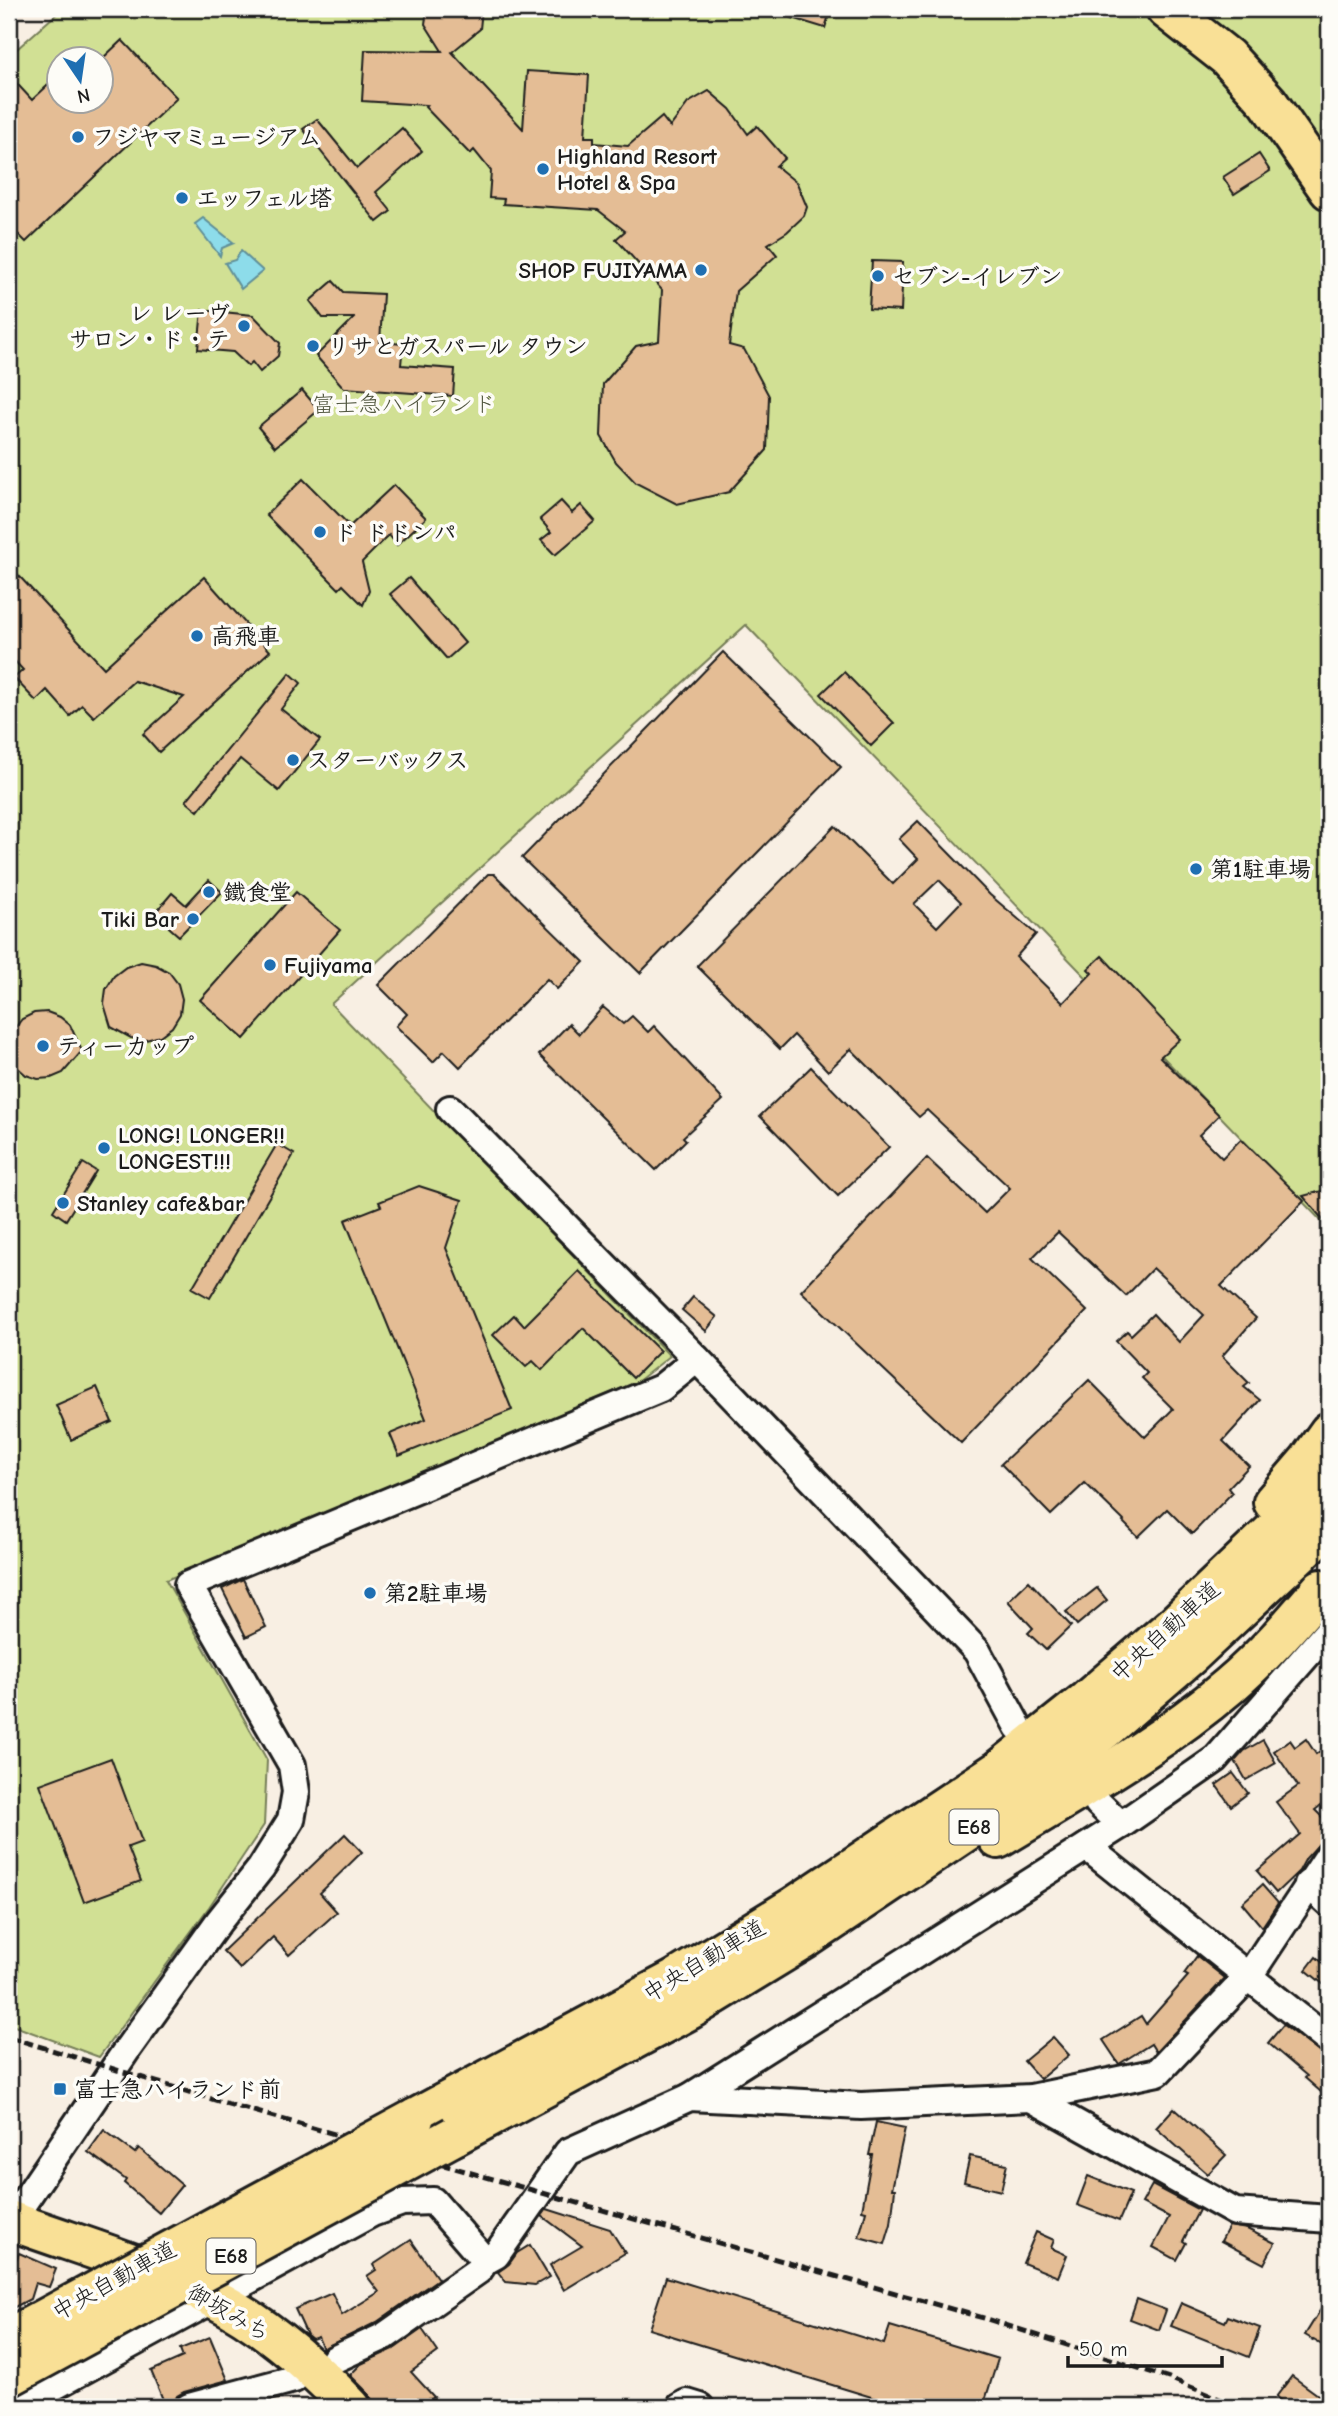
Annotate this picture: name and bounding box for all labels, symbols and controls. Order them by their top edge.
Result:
north arrow [46,46,116,116]
text: N [75,83,92,108]
place label: フジヤマミュージアム [92,124,322,151]
marker: フジヤマミュージアム [70,129,86,145]
place label: Highland Resort Hotel & Spa [557,143,717,196]
marker: Highland Resort Hotel & Spa [535,161,551,177]
place label: エッフェル塔 [196,185,332,212]
marker: エッフェル塔 [174,190,190,206]
place label: SHOP FUJIYAMA [518,257,687,284]
marker: SHOP FUJIYAMA [693,262,709,278]
place label: セブン-イレブン [892,263,1062,290]
marker: セブン-イレブン [870,268,886,284]
place label: レ レーヴ サロン・ド・テ [69,300,230,353]
marker: レ レーヴ サロン・ド・テ [236,318,252,334]
place label: リサとガスパール タウン [327,333,588,360]
marker: リサとガスパール タウン [305,338,321,354]
park label: 富士急ハイランド [312,391,496,418]
place label: ド ドドンパ [334,519,456,546]
marker: ド ドドンパ [312,524,328,540]
place label: 高飛車 [211,623,280,650]
marker: 高飛車 [189,628,205,644]
place label: スターバックス [307,747,468,774]
marker: スターバックス [285,752,301,768]
place label: 第1駐車場 [1210,856,1311,883]
marker: 第1駐車場 [1188,861,1204,877]
place label: 鐵食堂 [223,879,292,906]
marker: 鐵食堂 [201,884,217,900]
place label: Tiki Bar [101,906,180,933]
marker: Tiki Bar [185,911,201,927]
place label: Fujiyama [284,952,373,979]
marker: Fujiyama [262,957,278,973]
place label: ティーカップ [57,1033,194,1060]
marker: ティーカップ [35,1038,51,1054]
place label: LONG! LONGER!! LONGEST!!! [118,1122,285,1175]
marker: LONG! LONGER!! LONGEST!!! [96,1140,112,1156]
place label: Stanley cafe&bar [77,1190,245,1217]
marker: Stanley cafe&bar [55,1195,71,1211]
street label: 中央自動車道 [1105,1575,1226,1688]
place label: 第2駐車場 [384,1580,487,1607]
marker: 第2駐車場 [362,1585,378,1601]
road number: E68 [950,1810,998,1844]
street label: 中央自動車道 [638,1913,770,2008]
place label: 富士急ハイランド前 [74,2076,281,2103]
marker: 富士急ハイランド前 [52,2081,68,2097]
street label: 中央自動車道 [47,2235,181,2326]
road number: E68 [206,2238,256,2274]
street label: 御坂みち [183,2278,275,2347]
scale bar [1068,2325,1222,2369]
text: 50 m [1079,2337,1128,2361]

